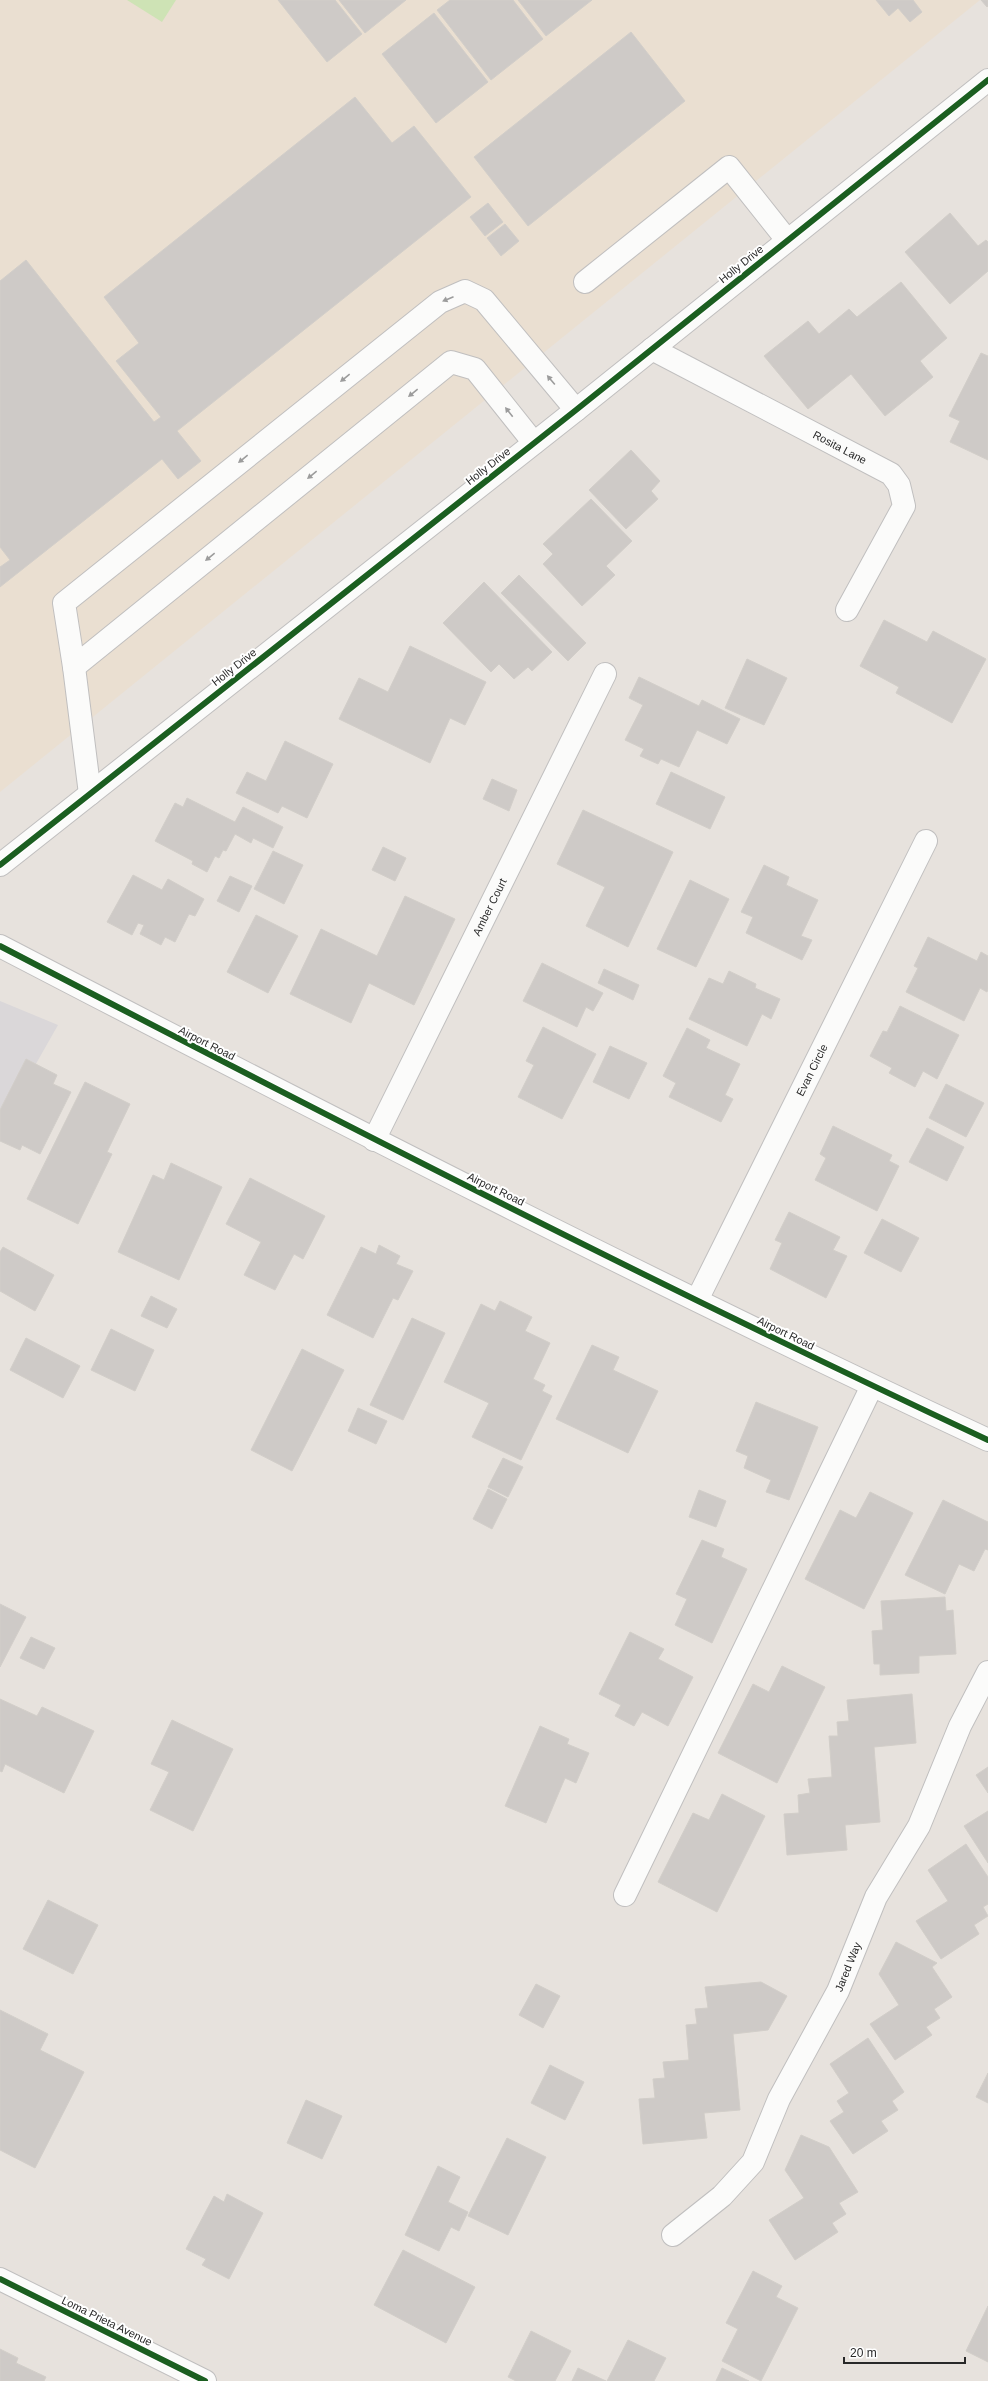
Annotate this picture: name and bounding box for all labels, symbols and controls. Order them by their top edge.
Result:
street label: Holly Drive [717,243,765,285]
one-way arrow [441,296,453,302]
one-way arrow [339,374,350,382]
one-way arrow [546,375,555,385]
one-way arrow [407,389,418,398]
one-way arrow [505,407,514,418]
street label: Rosita Lane [811,428,869,466]
street label: Holly Drive [463,445,513,487]
one-way arrow [238,455,249,464]
one-way arrow [306,471,317,479]
one-way arrow [205,552,216,561]
street label: Holly Drive [209,646,259,688]
street label: Amber Court [470,876,509,938]
street label: Airport Road [177,1024,237,1062]
street label: Evan Circle [794,1042,830,1098]
street label: Airport Road [466,1170,526,1208]
street label: Airport Road [756,1314,816,1352]
street label: Jared Way [832,1940,863,1993]
street label: Loma Prieta Avenue [60,2294,154,2348]
scale bar [844,2339,965,2365]
text: 20 m [850,2346,877,2360]

